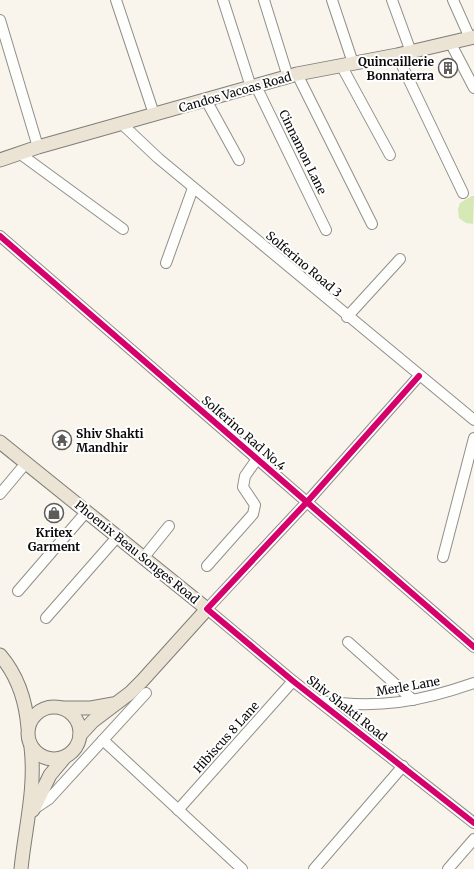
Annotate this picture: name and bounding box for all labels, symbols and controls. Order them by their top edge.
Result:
place label: Quincaillerie Bonnaterra [358,54,434,83]
building icon: Quincaillerie Bonnaterra [437,57,459,79]
street label: Candos Vacoas Road [177,69,293,115]
street label: Cinnamon Lane [276,107,330,197]
street label: Solferino Road 3 [263,228,345,300]
street label: Solferino Rad No.4 [199,392,290,474]
place label: Shiv Shakti Mandhir [76,426,144,455]
temple icon: Shiv Shakti Mandhir [51,429,73,451]
street label: Phoenix Beau Songes Road [72,497,202,607]
shop icon: Kritex Garment [43,502,65,524]
place label: Kritex Garment [28,525,80,554]
street label: Shiv Shakti Road [304,672,390,744]
street label: Merle Lane [375,673,441,699]
street label: Hibiscus 8 Lane [190,698,262,776]

